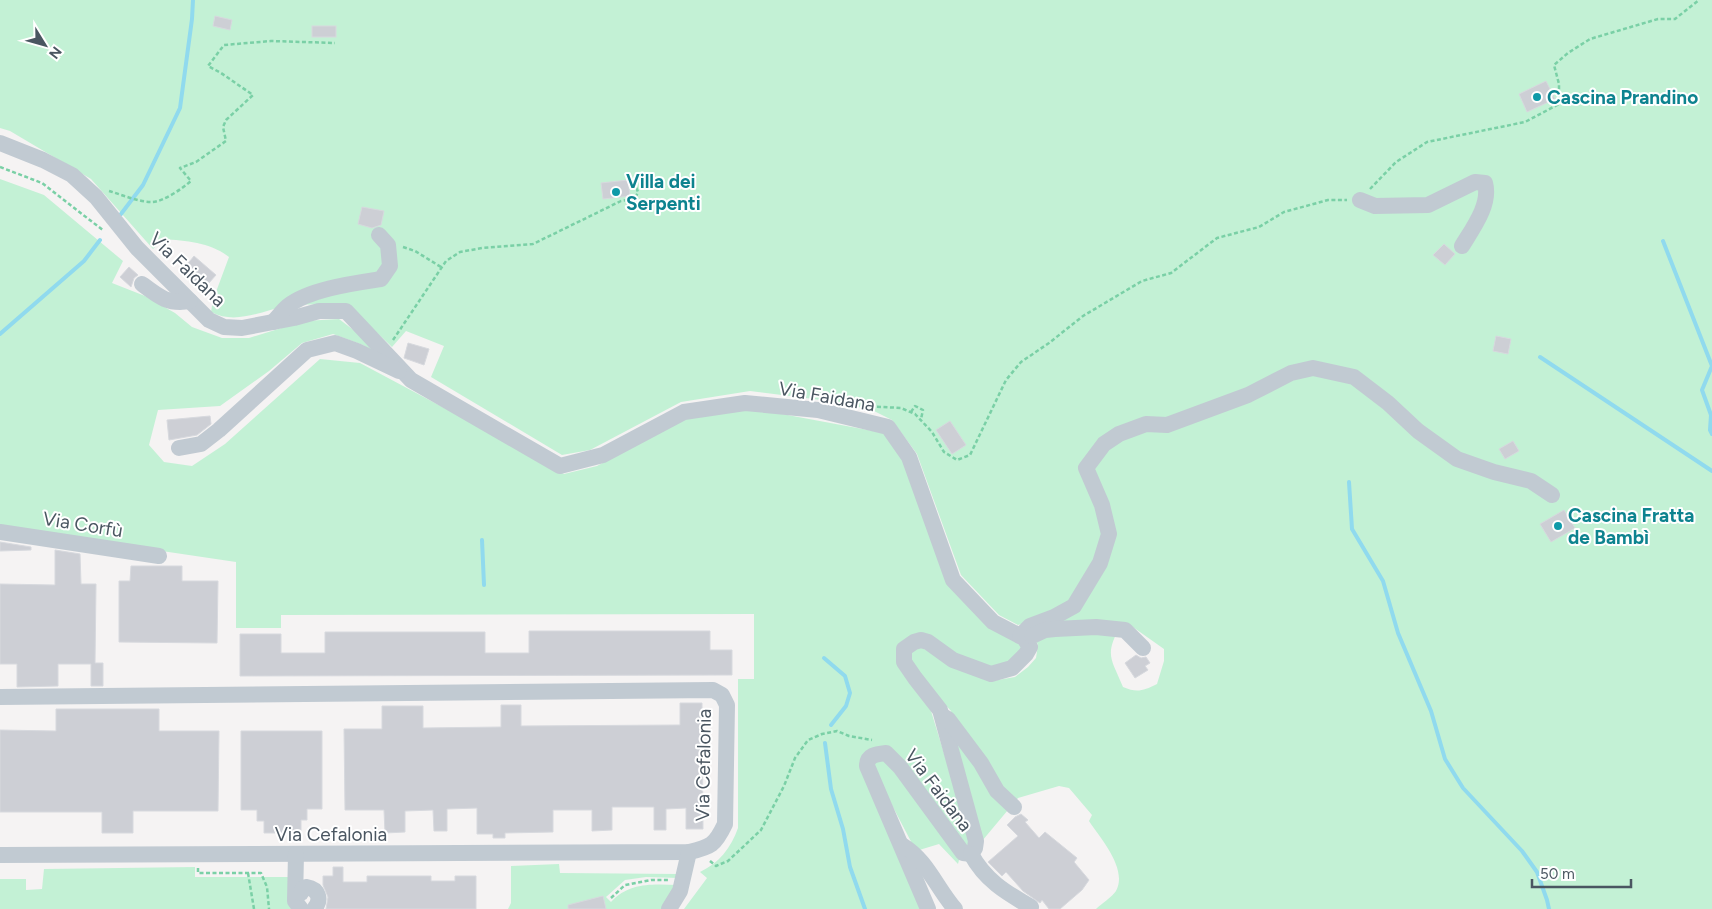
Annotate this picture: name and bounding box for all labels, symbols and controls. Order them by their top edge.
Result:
north arrow [20,20,70,70]
text: N [45,43,65,62]
place label: Cascina Prandino [1547,86,1698,109]
marker: Cascina Prandino [1531,91,1543,103]
place label: Villa dei Serpenti [626,170,701,215]
marker: Villa dei Serpenti [610,186,622,198]
street label: Via Faidana [145,227,231,311]
street label: Via Faidana [777,377,877,416]
place label: Cascina Fratta de Bambì [1568,504,1694,549]
street label: Via Corfù [41,507,125,542]
marker: Cascina Fratta de Bambì [1552,520,1564,532]
street label: Via Cefalonia [691,709,716,821]
street label: Via Faidana [900,744,977,836]
street label: Via Cefalonia [275,823,387,846]
scale bar [1532,856,1631,888]
text: 50 m [1540,865,1575,883]

